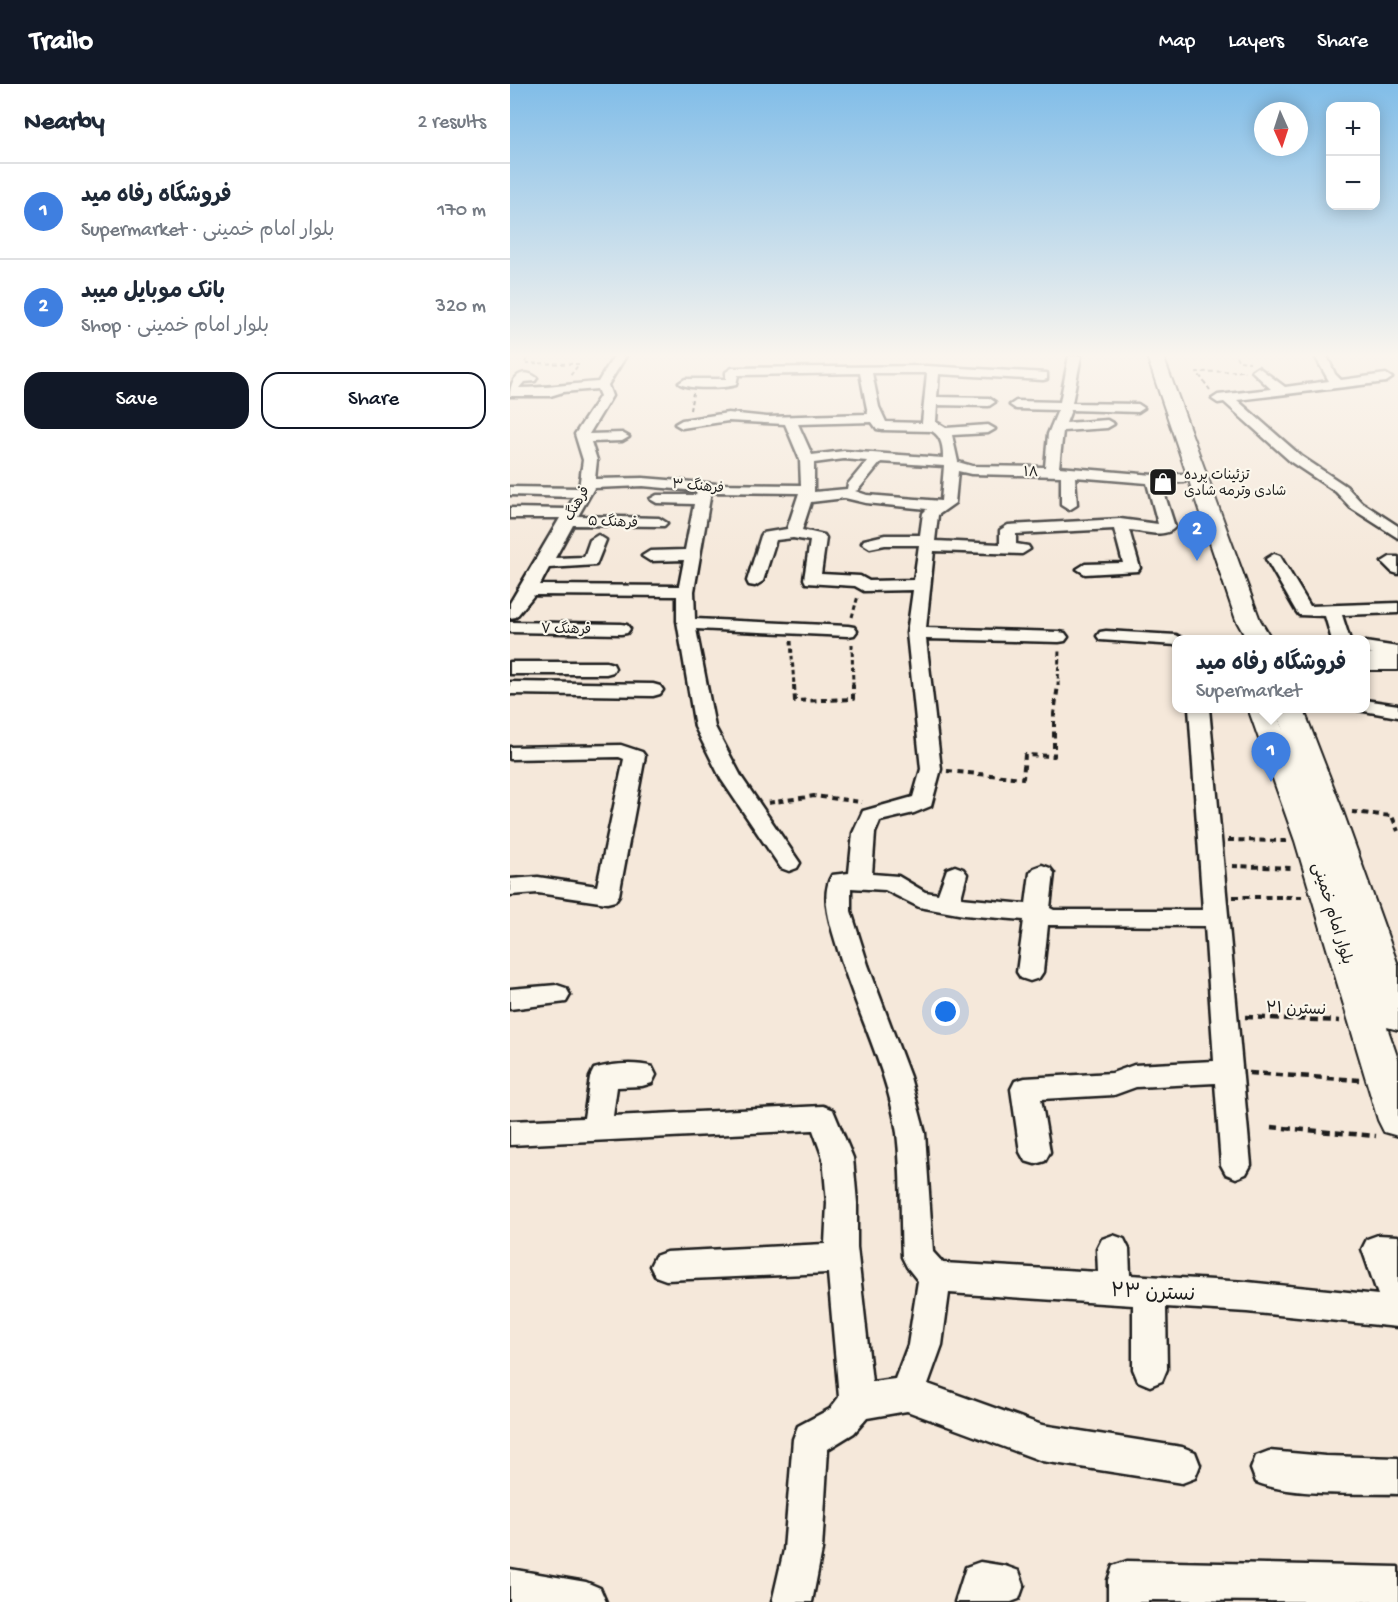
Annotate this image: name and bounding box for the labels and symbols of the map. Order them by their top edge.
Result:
north arrow [1254,102,1308,156]
street label: ۱۸ [1023,465,1039,482]
shop icon: تزئینات پرده شادی وترمه شادی [1147,466,1179,498]
place label: تزئینات پرده شادی وترمه شادی [1184,468,1286,501]
street label: فرهنگ ۳ [671,475,725,498]
street label: فرهنگ [560,483,595,525]
street label: فرهنگ ۵ [588,512,638,533]
pin: 2 [1178,512,1216,561]
street label: فرهنگ ۷ [541,620,591,639]
pin: 1 [1252,732,1290,782]
street label: بلوار امام خمینی [1306,861,1355,967]
your location [931,997,960,1026]
street label: نسترن ۲۱ [1265,1000,1326,1021]
street label: نسترن ۲۳ [1110,1281,1196,1308]

